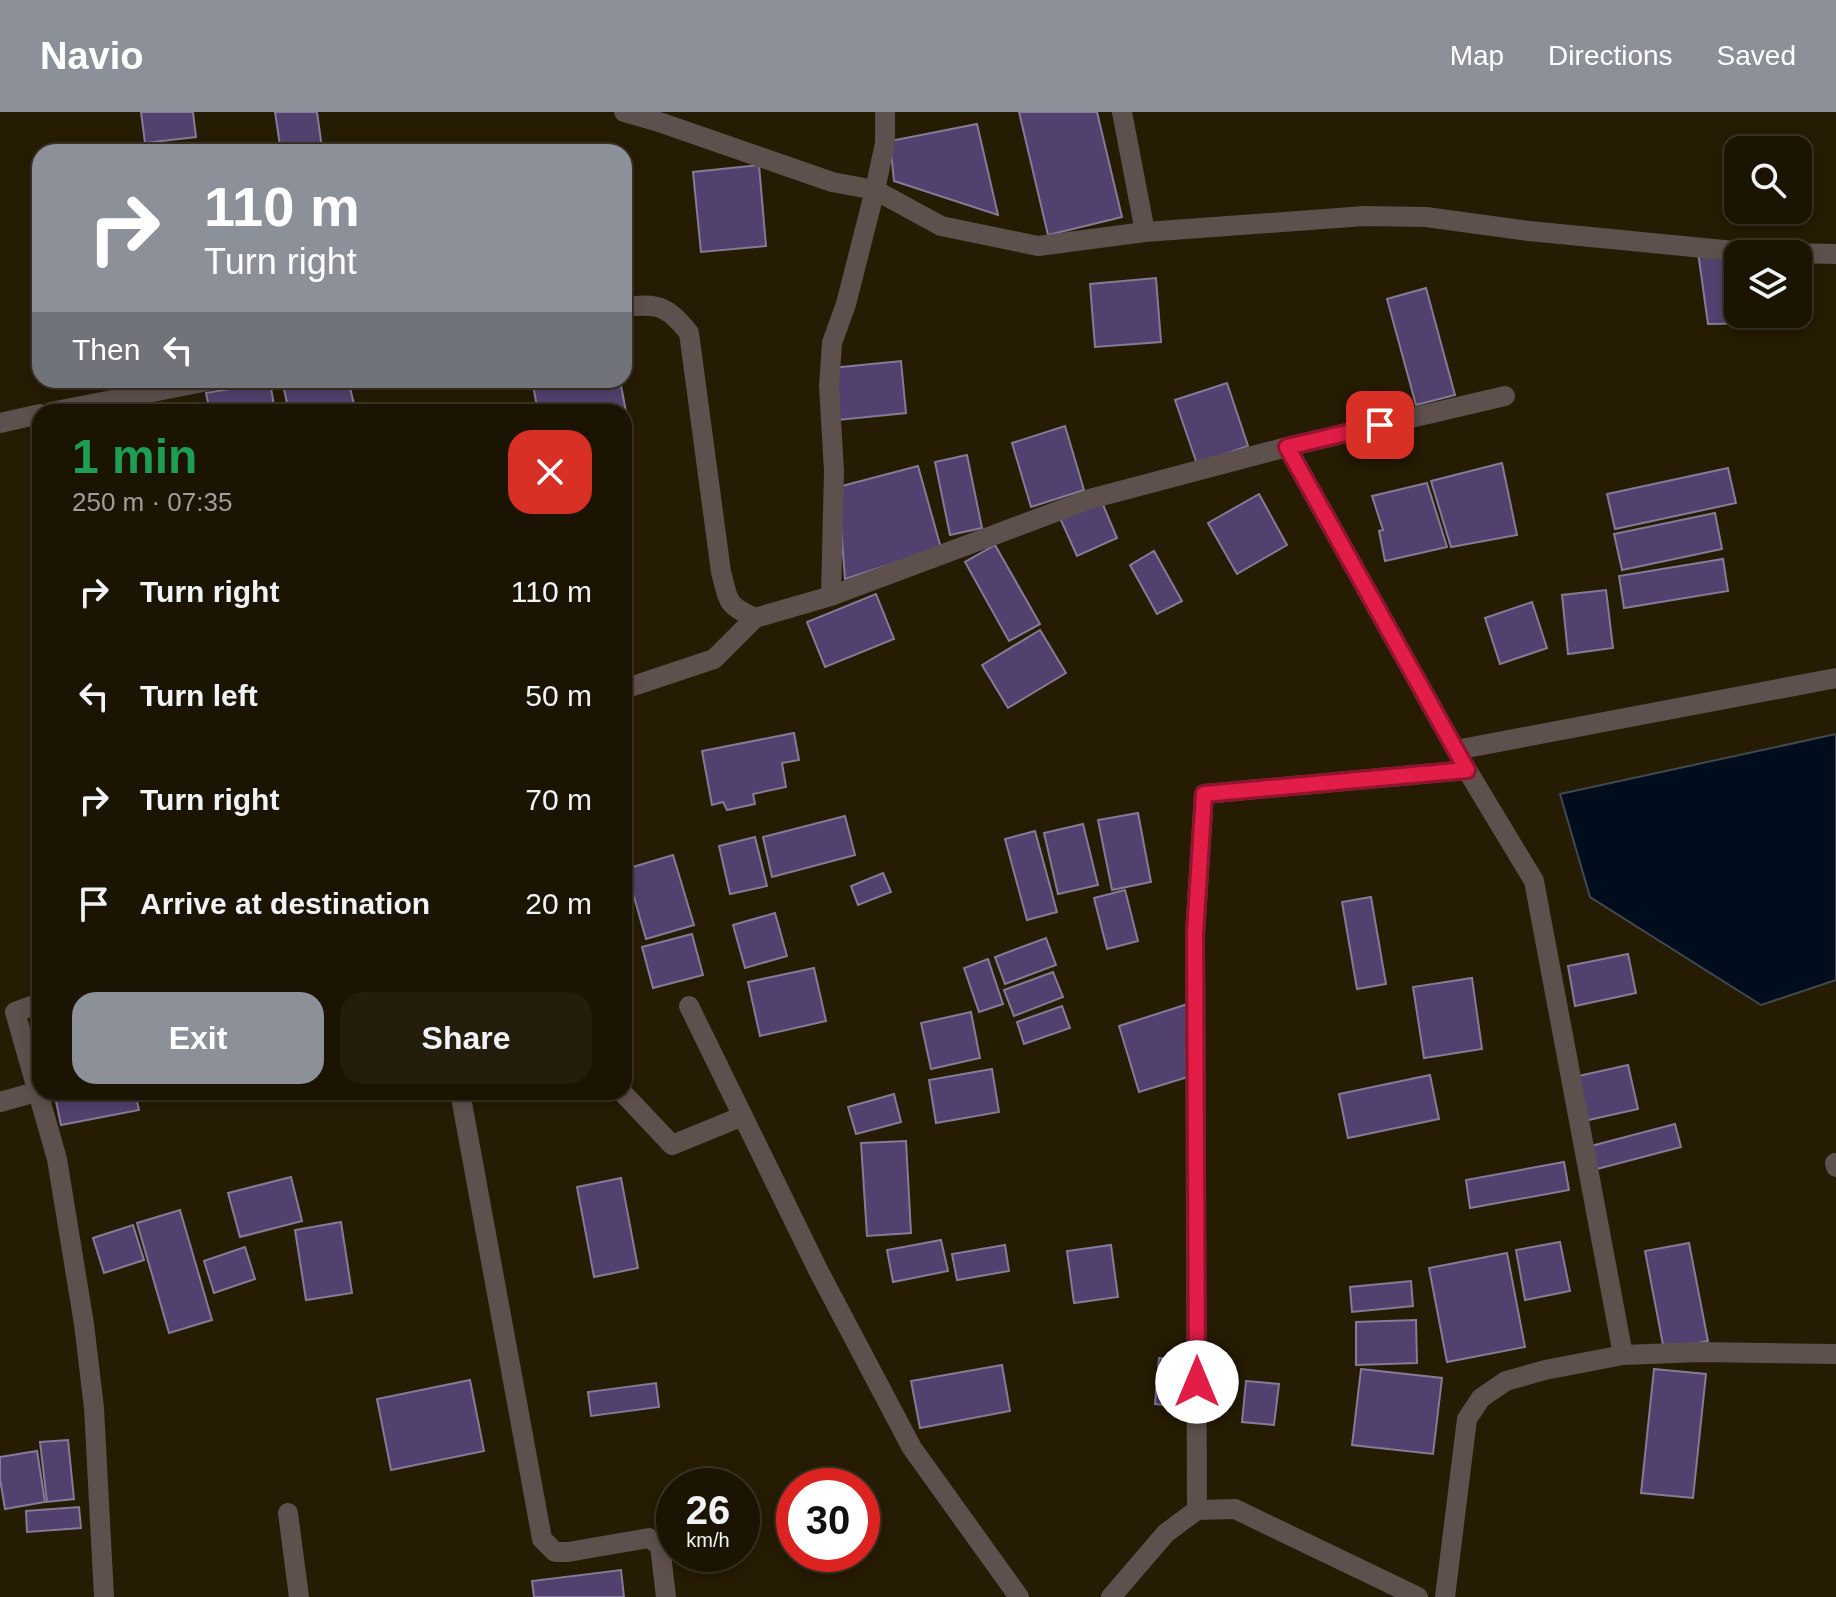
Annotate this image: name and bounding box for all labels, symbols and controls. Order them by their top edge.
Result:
text: Navio [40,35,143,77]
text: Map [1450,40,1504,71]
text: Directions [1548,40,1673,71]
text: Saved [1717,40,1796,71]
map controls [1724,136,1812,328]
button: search [1724,136,1812,224]
text: 110 m [204,175,360,238]
icon: right [72,176,176,280]
button: layers [1724,240,1812,328]
text: Turn right [204,241,357,282]
icon: left [156,328,200,372]
text: Then [72,333,140,366]
pin [1346,391,1414,459]
icon: arrive [1358,403,1402,447]
text: 1 min [72,430,197,483]
button: close [508,430,592,514]
text: 250 m · 07:35 [72,487,232,517]
icon: right [72,570,116,614]
text: Turn right [140,575,279,608]
text: 110 m [511,575,592,608]
icon: left [72,674,116,718]
text: Turn left [140,679,258,712]
text: 50 m [525,679,592,712]
icon: right [72,778,116,822]
text: Turn right [140,783,279,816]
text: 70 m [525,783,592,816]
icon: arrive [72,882,116,926]
text: Arrive at destination [140,887,430,920]
text: 20 m [525,887,592,920]
button: Exit [72,992,324,1084]
button: Share [340,992,592,1084]
position arrow [1155,1340,1239,1424]
speed limit sign: 30 [776,1468,880,1572]
text: 26 [686,1488,730,1532]
text: km/h [686,1529,730,1551]

